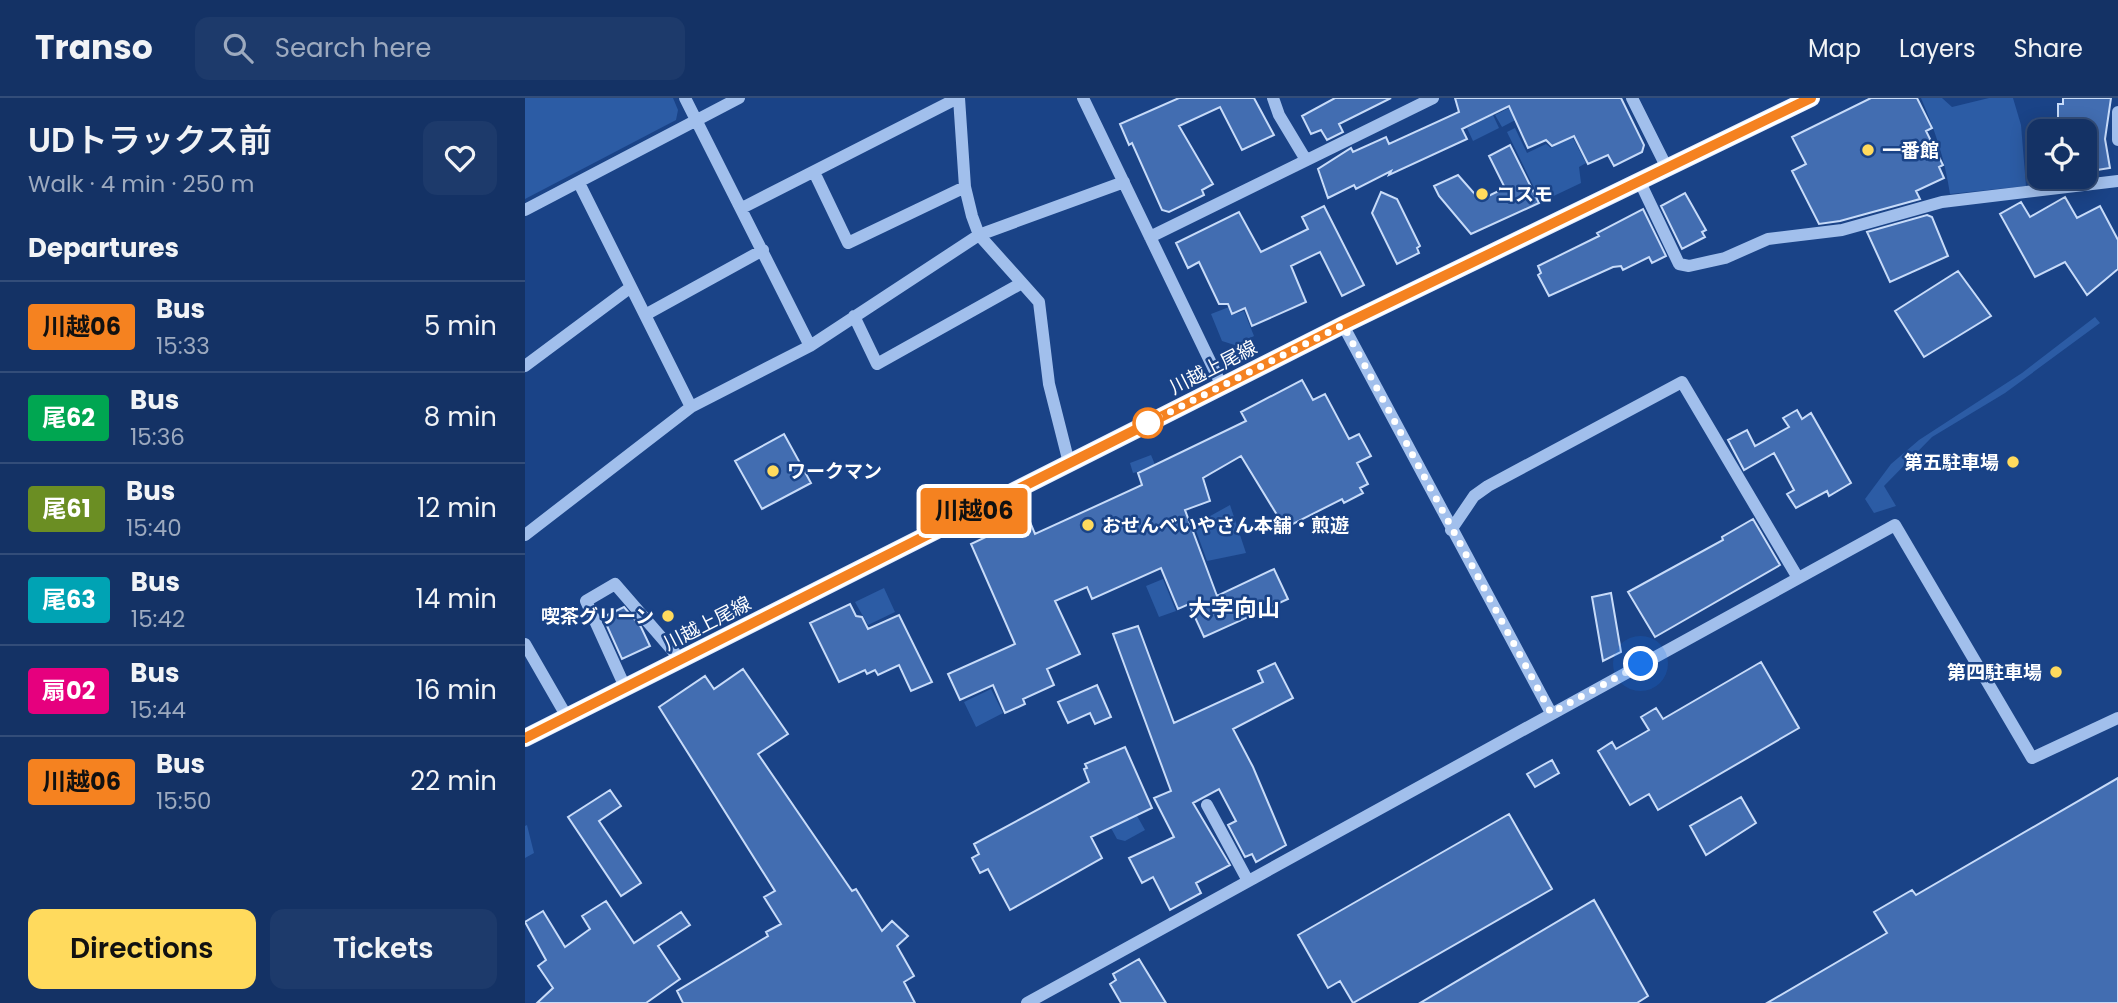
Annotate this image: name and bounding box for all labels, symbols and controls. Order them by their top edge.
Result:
search box [195,17,685,80]
text: Transo [35,24,153,71]
icon: search [219,29,257,67]
text: Search here [275,30,431,66]
text: Map [1808,32,1861,65]
text: Layers [1899,32,1975,65]
text: Share [2013,32,2083,65]
text: UDトラックス前 [28,117,272,164]
map controls [2027,119,2097,189]
button: locate [2027,119,2097,189]
button: heart [423,121,497,195]
place label: 一番館 [1882,137,1939,164]
marker: 一番館 [1860,142,1876,158]
text: Walk · 4 min · 250 m [28,168,254,200]
place label: コスモ [1496,181,1553,208]
marker: コスモ [1474,186,1490,202]
text: Departures [28,230,179,266]
text: Bus [156,291,205,327]
text: 5 min [424,308,497,344]
text: 川越06 [42,310,121,343]
text: 15:33 [156,330,210,362]
street label: 川越上尾線 [1165,334,1262,401]
text: Bus [130,382,179,418]
text: 8 min [424,399,497,435]
text: 尾62 [42,401,95,434]
unlabelled marker [1133,408,1163,438]
text: 15:36 [130,421,185,453]
place label: 第五駐車場 [1904,449,1999,476]
marker: 第五駐車場 [2005,454,2021,470]
place label: ワークマン [787,458,882,485]
marker: ワークマン [765,463,781,479]
text: Bus [126,473,175,509]
line badge: 川越06 [925,488,1023,534]
text: 12 min [417,490,497,526]
text: 尾61 [42,492,91,525]
text: 川越06 [935,494,1013,527]
text: 15:40 [126,512,182,544]
place label: おせんべいやさん本舗・煎遊 [1102,512,1349,539]
marker: おせんべいやさん本舗・煎遊 [1080,517,1096,533]
text: Bus [131,564,180,600]
text: 14 min [416,581,497,617]
text: 尾63 [42,583,96,616]
street label: 川越上尾線 [659,590,756,657]
district label: 大字向山 [1188,592,1280,624]
text: 15:42 [131,603,185,635]
place label: 喫茶グリーン [541,603,654,630]
marker: 喫茶グリーン [660,608,676,624]
your location [1623,646,1658,681]
text: Bus [130,655,180,691]
place label: 第四駐車場 [1947,659,2042,686]
marker: 第四駐車場 [2048,664,2064,680]
text: 16 min [415,672,497,708]
text: 扇02 [42,674,95,707]
text: 15:44 [130,694,186,726]
text: Bus [156,746,205,782]
text: 22 min [410,763,497,799]
text: 川越06 [42,765,121,798]
text: 15:50 [156,785,212,817]
button: Directions [28,909,256,989]
button: Tickets [270,909,497,989]

